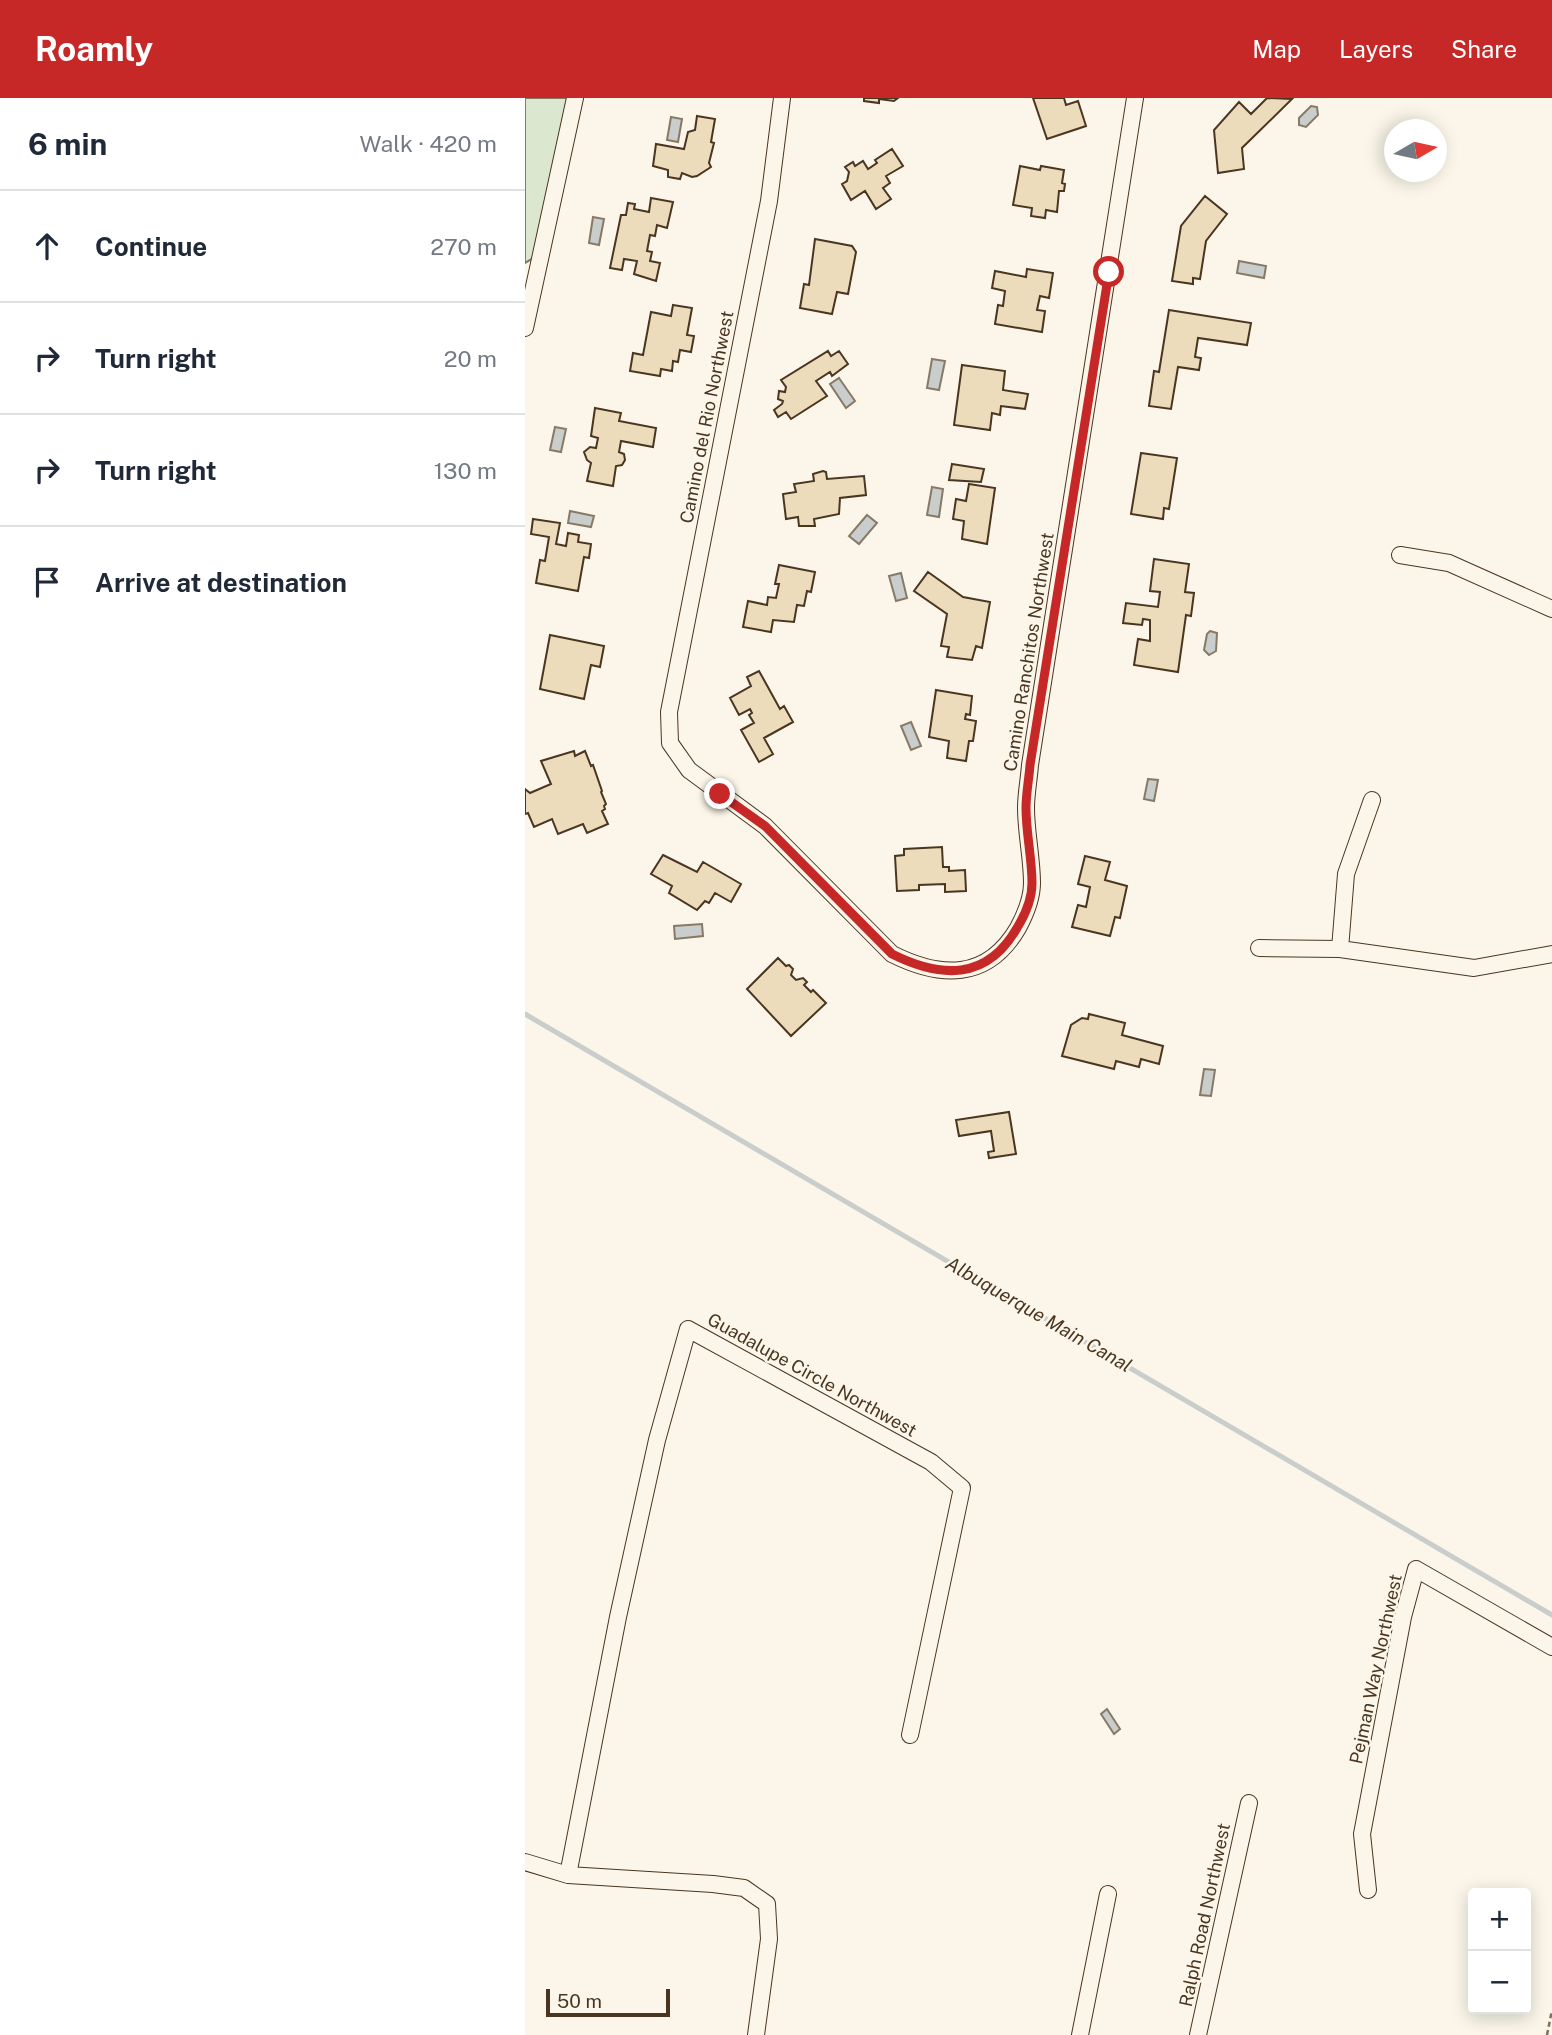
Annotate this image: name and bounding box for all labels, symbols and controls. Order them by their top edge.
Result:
text: Roamly [35,30,153,68]
text: Map [1252,35,1301,63]
text: Layers [1339,35,1413,63]
text: Share [1451,35,1517,63]
north arrow [1384,119,1447,182]
text: 6 min [28,126,107,162]
text: Walk · 420 m [360,130,497,157]
icon: ahead [28,227,66,265]
text: Continue [95,231,207,262]
text: 270 m [430,233,497,260]
route start [1093,256,1124,287]
street label: Camino del Rio Northwest [676,309,737,525]
icon: right [28,339,66,377]
text: Turn right [95,343,217,374]
text: 20 m [444,345,497,372]
icon: right [28,451,66,489]
text: Turn right [95,455,217,486]
text: 130 m [434,457,497,484]
street label: Camino Ranchitos Northwest [999,531,1058,773]
icon: arrive [28,563,66,601]
text: Arrive at destination [95,567,347,598]
route end [704,778,735,809]
water label: Albuquerque Main Canal [942,1252,1136,1376]
street label: Guadalupe Circle Northwest [704,1308,920,1441]
street label: Pejman Way Northwest [1345,1572,1406,1766]
street label: Ralph Road Northwest [1175,1821,1234,2009]
map controls [1468,1888,1531,2014]
button: + [1468,1888,1531,1951]
button: − [1468,1951,1531,2014]
scale bar [546,1986,670,2018]
text: 50 m [557,1990,602,2012]

